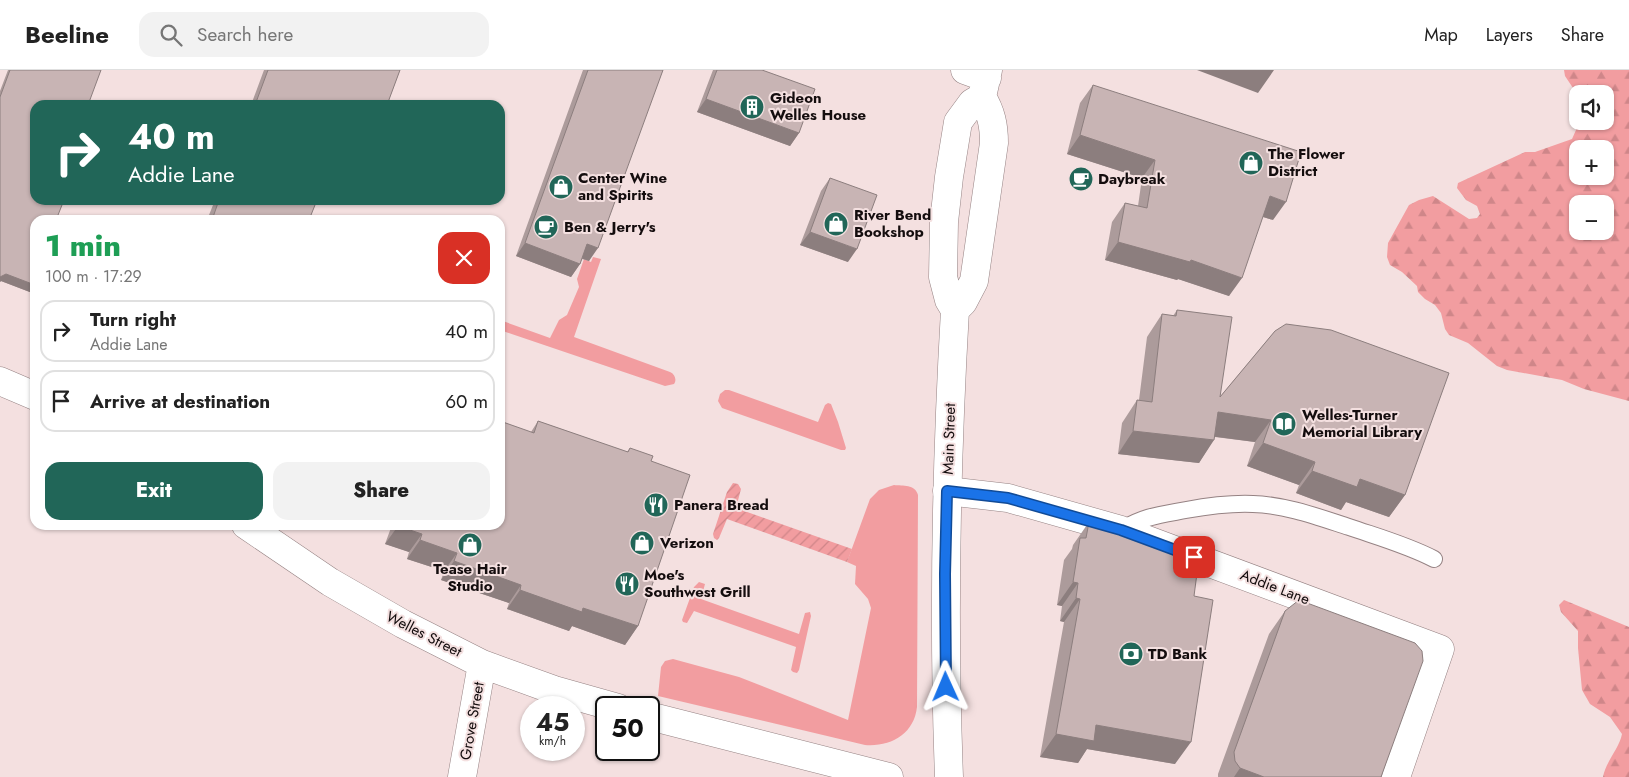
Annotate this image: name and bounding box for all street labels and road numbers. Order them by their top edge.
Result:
street label: Main Street [937,403,961,475]
street label: Addie Lane [1237,564,1313,610]
street label: Welles Street [382,606,466,663]
street label: Grove Street [454,680,490,762]

